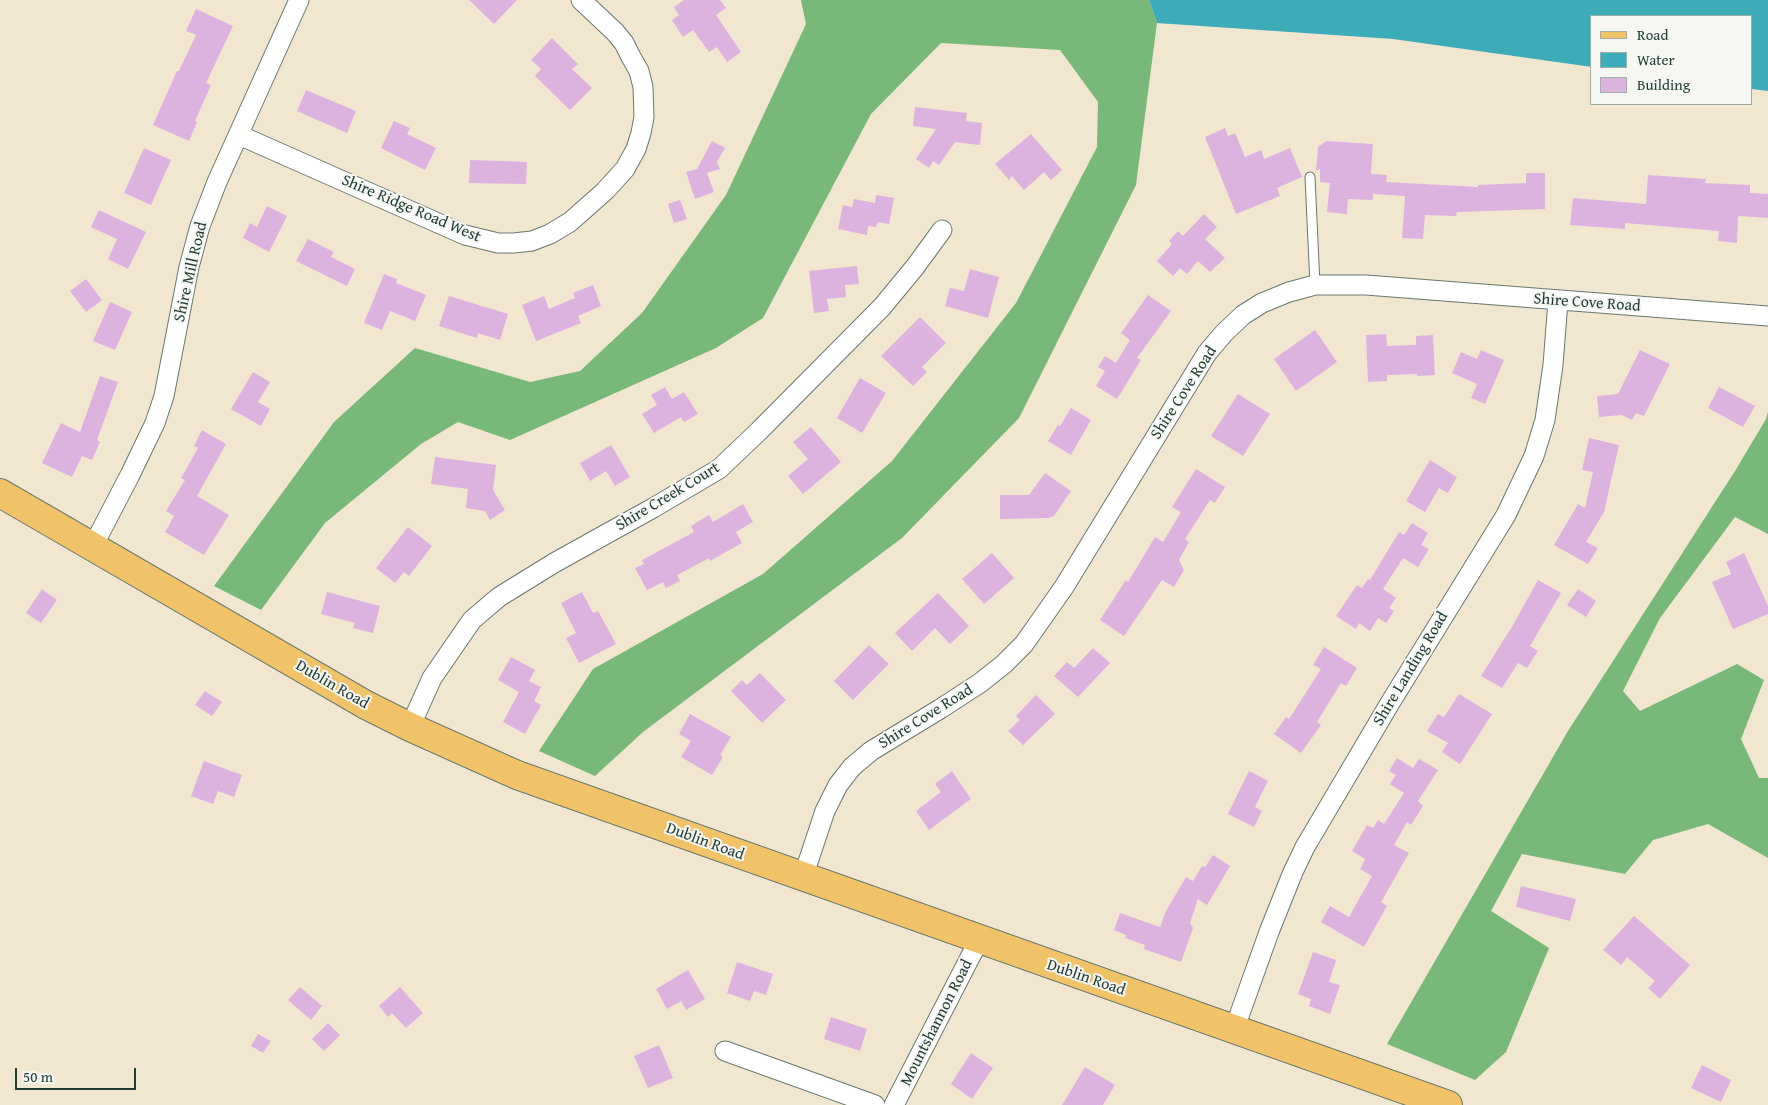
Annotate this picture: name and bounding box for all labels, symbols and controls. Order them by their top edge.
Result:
legend [1590,15,1753,105]
text: Road [1637,24,1668,45]
text: Water [1637,49,1675,70]
text: Building [1637,74,1690,95]
street label: Shire Ridge Road West [338,171,484,247]
street label: Shire Mill Road [170,220,212,324]
street label: Shire Cove Road [1533,290,1641,316]
street label: Shire Cove Road [1147,343,1221,443]
street label: Shire Creek Court [612,458,724,536]
street label: Shire Landing Road [1369,608,1453,730]
street label: Dublin Road [292,656,372,714]
street label: Shire Cove Road [875,680,977,754]
street label: Dublin Road [663,819,747,865]
street label: Mountshannon Road [897,956,977,1090]
street label: Dublin Road [1044,956,1128,1000]
scale bar [18,1058,139,1090]
text: 50 m [23,1066,53,1087]

